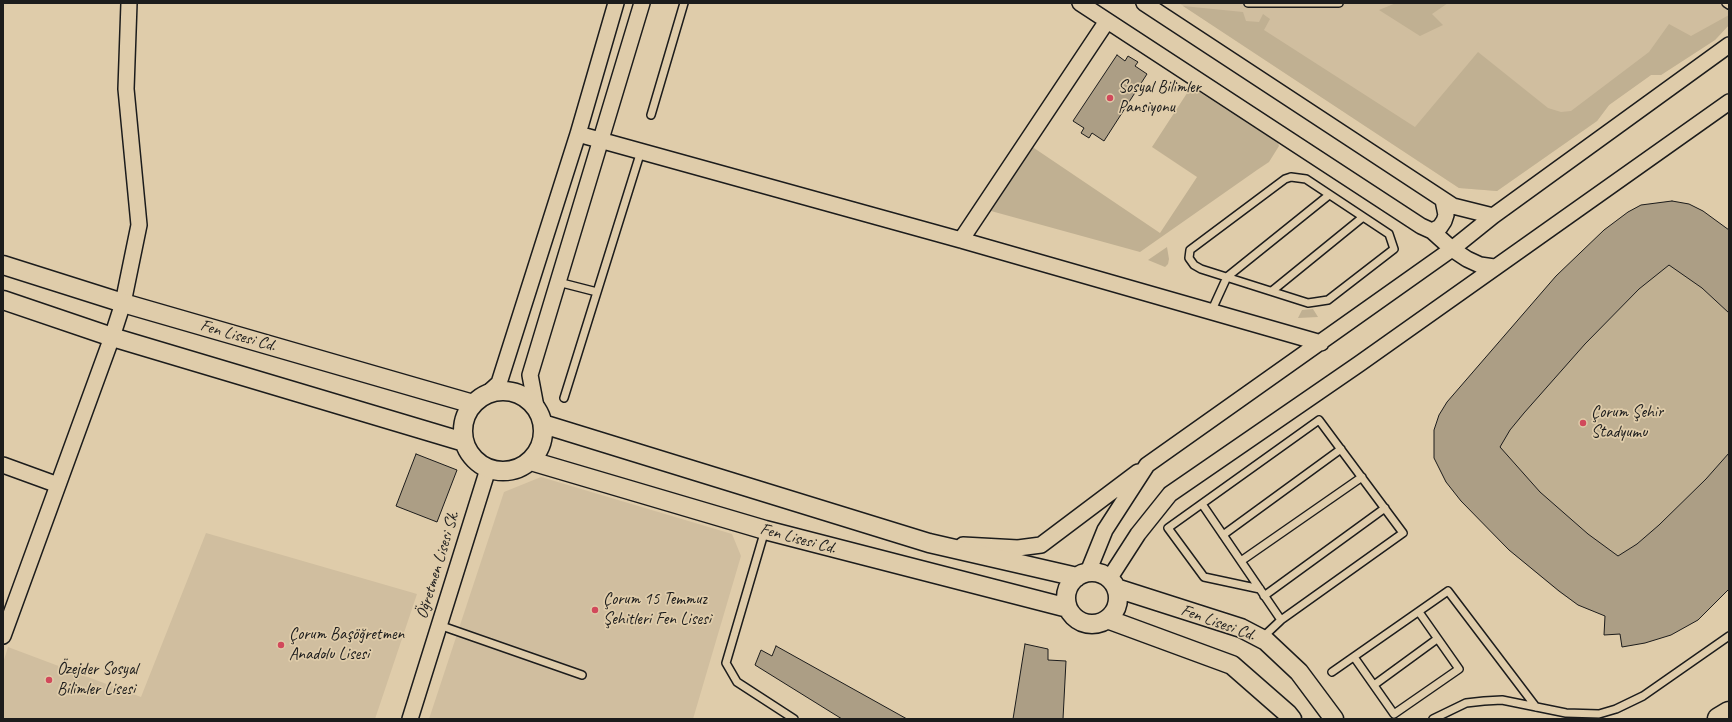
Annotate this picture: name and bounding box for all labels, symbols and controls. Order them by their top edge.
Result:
place label: Sosyal Bilimler Pansiyonu [1118,78,1201,118]
marker: Sosyal Bilimler Pansiyonu [1105,93,1115,103]
street label: Fen Lisesi Cd. [198,315,278,357]
place label: Çorum Şehir Stadyumu [1591,403,1663,443]
marker: Çorum Şehir Stadyumu [1578,418,1588,428]
street label: Öğretmen Lisesi Sk. [412,509,464,621]
street label: Fen Lisesi Cd. [758,519,838,559]
place label: Çorum 15 Temmuz Şehitleri Fen Lisesi [603,590,711,630]
street label: Fen Lisesi Cd. [1178,600,1258,646]
marker: Çorum 15 Temmuz Şehitleri Fen Lisesi [590,605,600,615]
place label: Çorum Başöğretmen Anadolu Lisesi [289,625,404,665]
marker: Çorum Başöğretmen Anadolu Lisesi [276,640,286,650]
place label: Özejder Sosyal Bilimler Lisesi [57,660,138,700]
marker: Özejder Sosyal Bilimler Lisesi [44,675,54,685]

